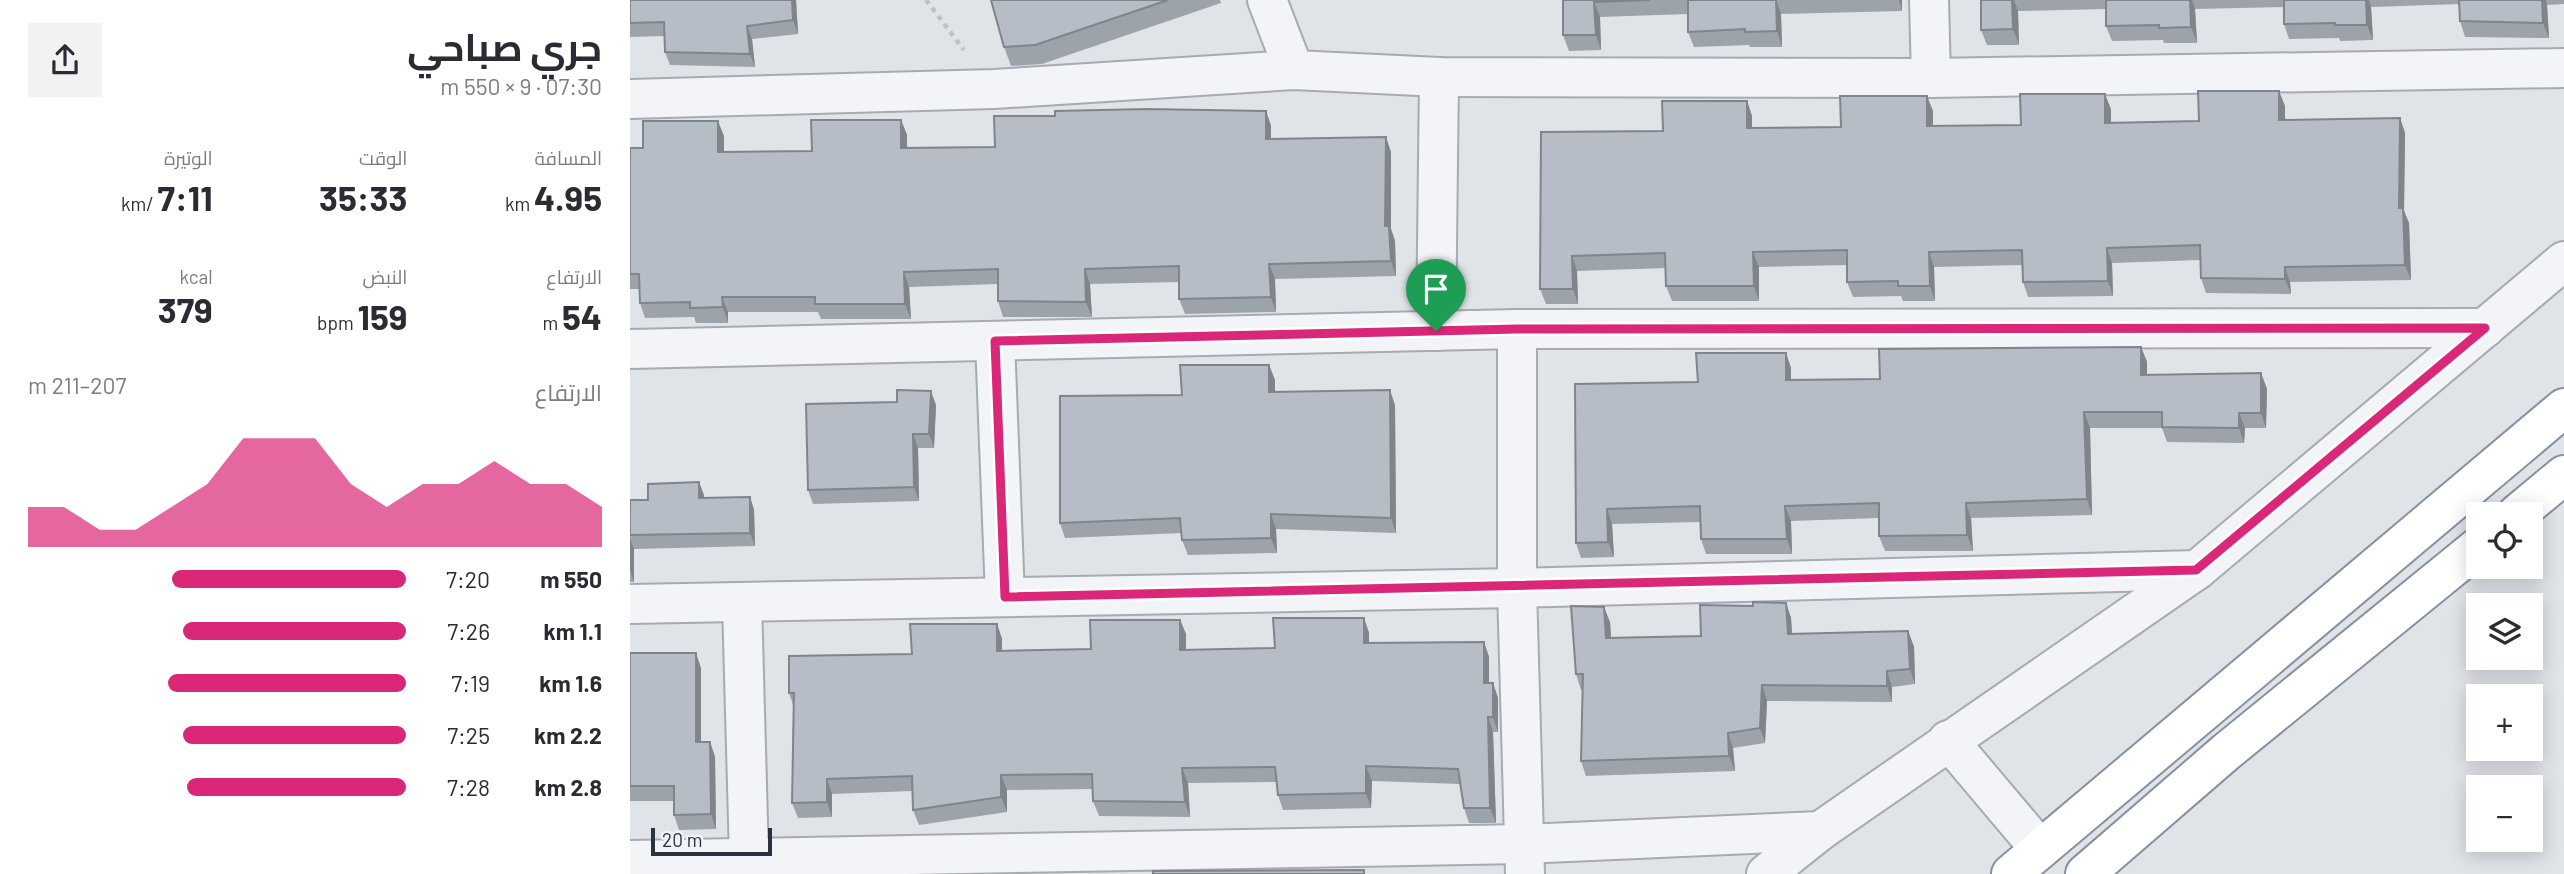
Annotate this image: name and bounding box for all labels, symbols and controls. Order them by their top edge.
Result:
button: share [28,23,102,97]
text: جري صباحي [407,23,602,69]
text: 07:30 · 9 × 550 m [440,72,602,100]
text: الوتيرة [164,146,213,169]
text: الوقت [359,146,407,169]
text: المسافة [534,146,602,169]
text: 7:11 [158,176,213,218]
text: 35:33 [319,176,407,218]
text: 4.95 [534,176,602,218]
text: /km [121,192,158,215]
text: km [505,192,534,215]
pin [1406,259,1466,331]
text: kcal [180,265,213,288]
text: النبض [363,265,407,288]
text: الارتفاع [546,265,602,288]
icon: arrive [1417,270,1455,308]
text: 379 [158,288,213,330]
text: 159 [358,295,407,337]
text: 54 [562,295,602,337]
text: bpm [317,311,358,334]
text: m [542,311,562,334]
text: 207–211 m [28,371,126,399]
text: الارتفاع [535,378,602,406]
map controls [2466,502,2543,852]
button: locate [2466,502,2543,579]
text: 7:20 [446,565,490,593]
text: 550 m [540,565,602,593]
button: layers [2466,593,2543,670]
text: 7:26 [447,617,490,645]
text: 1.1 km [543,617,602,645]
text: 7:19 [451,669,490,697]
text: 1.6 km [539,669,602,697]
button: + [2466,684,2543,761]
text: 7:25 [447,721,490,749]
text: 2.2 km [534,721,602,749]
text: 7:28 [447,773,490,801]
text: 2.8 km [534,773,602,801]
button: − [2466,775,2543,852]
scale bar [651,825,772,857]
text: 20 m [662,828,702,851]

